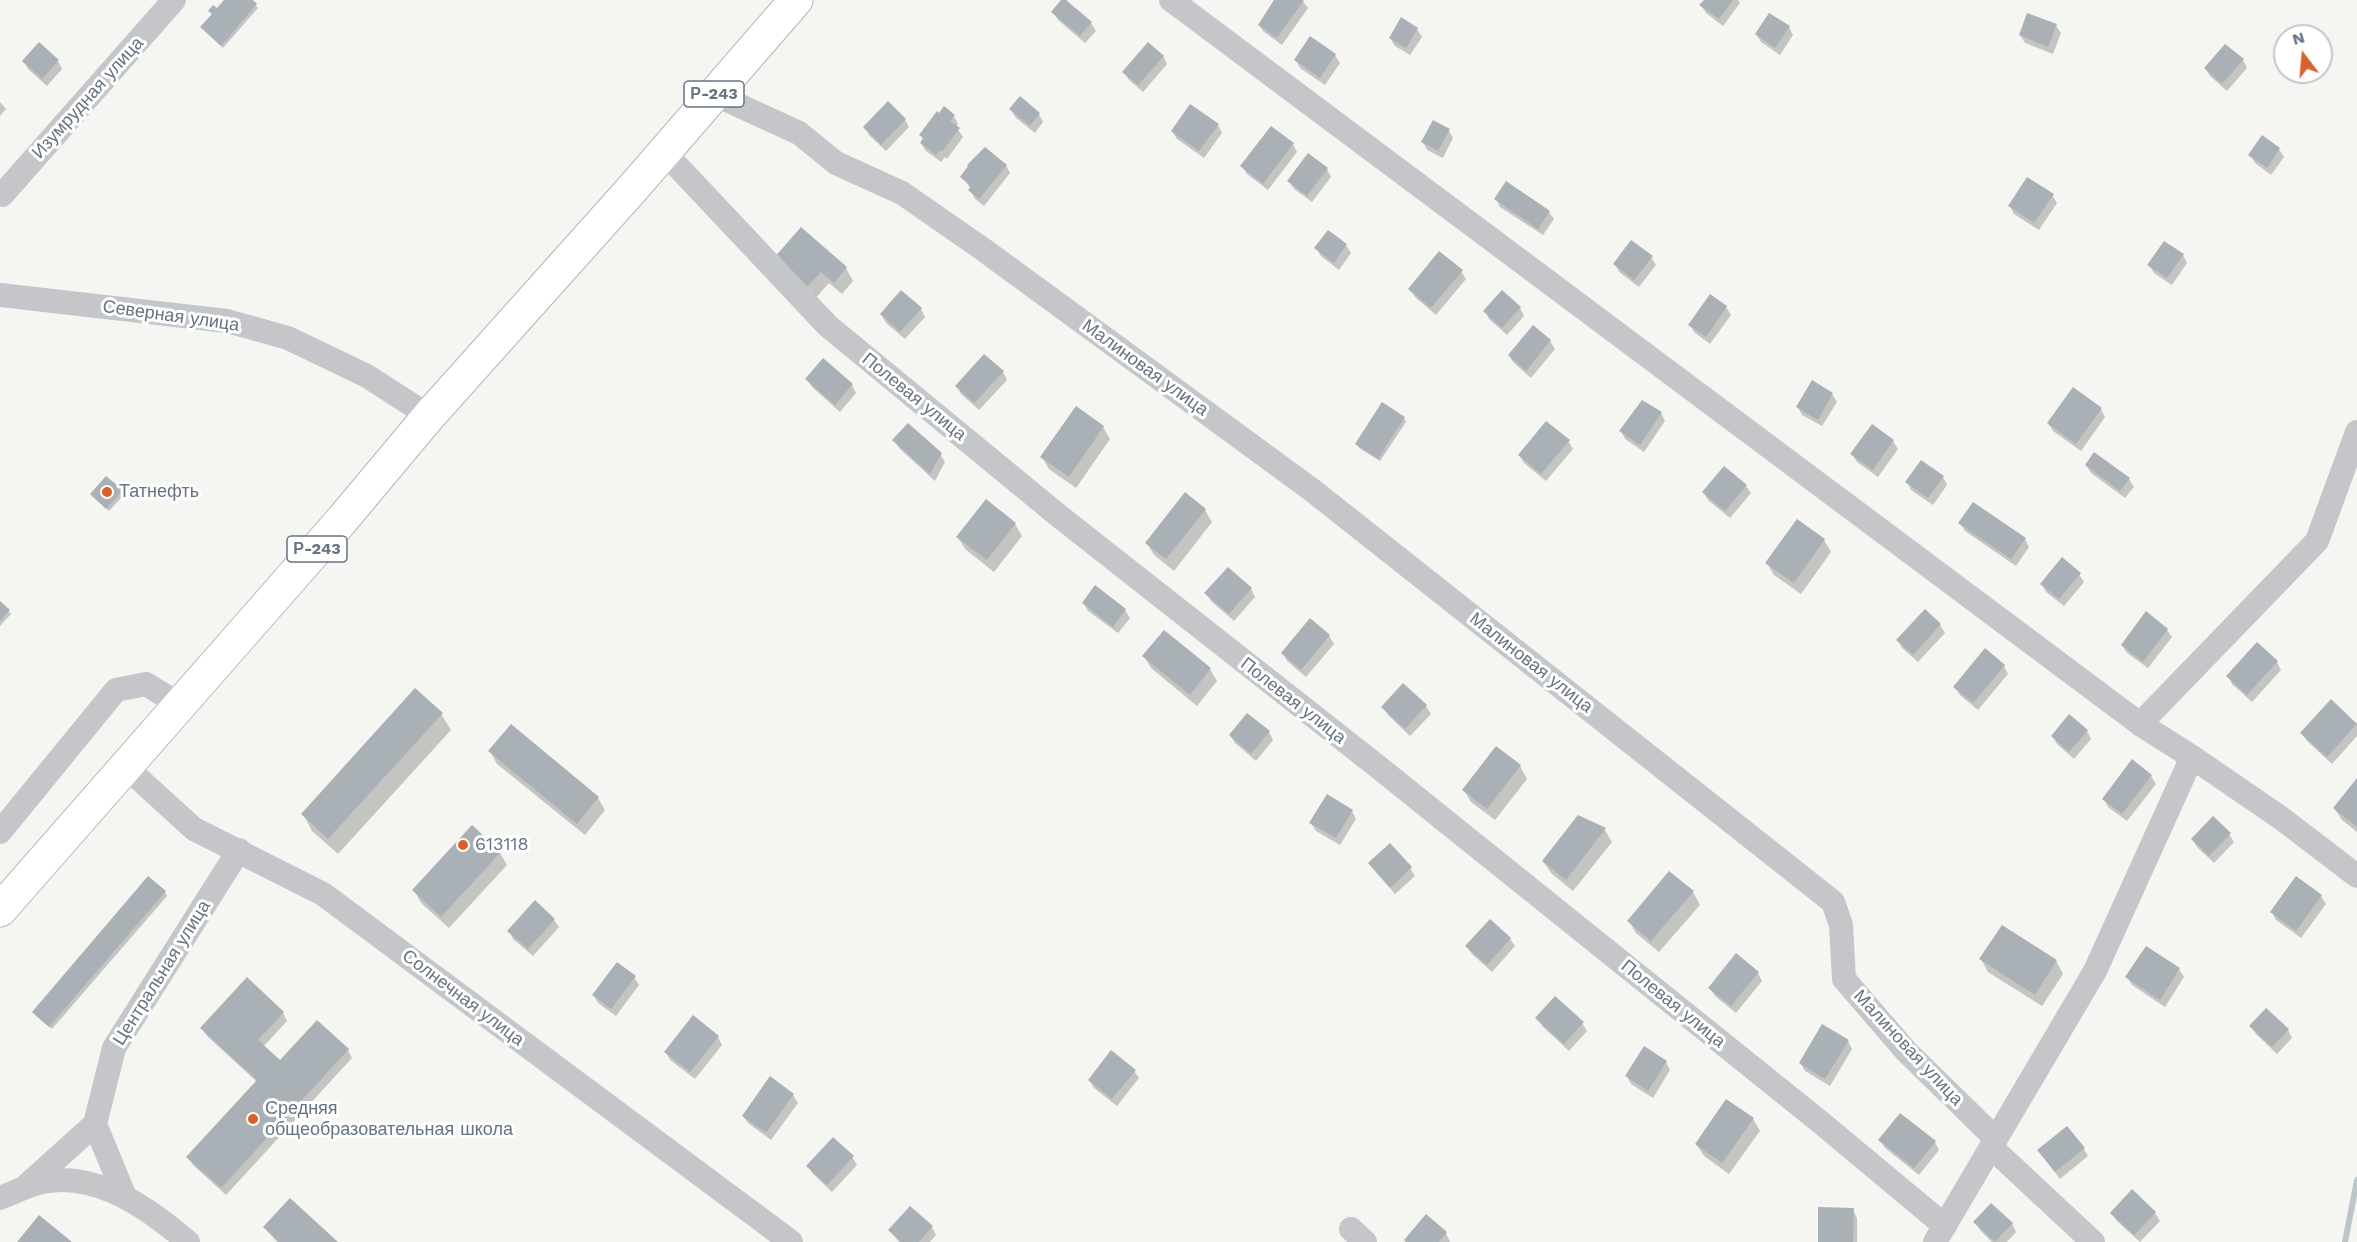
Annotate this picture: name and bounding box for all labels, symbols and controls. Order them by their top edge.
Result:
north arrow [2273,24,2333,84]
text: N [2290,27,2307,49]
street label: Изумрудная улица [28,33,148,163]
road number: Р-243 [684,81,744,107]
street label: Северная улица [101,296,241,336]
street label: Малиновая улица [1078,315,1212,421]
street label: Полевая улица [858,348,970,446]
place label: Татнефть [119,481,199,503]
marker: Татнефть [100,485,114,499]
road number: Р-243 [287,536,347,562]
street label: Малиновая улица [1465,608,1597,718]
street label: Полевая улица [1236,653,1350,749]
place label: 613118 [475,834,529,856]
marker: 613118 [456,838,470,852]
street label: Центральная улица [109,897,215,1049]
street label: Солнечная улица [398,945,528,1051]
street label: Полевая улица [1617,955,1729,1053]
street label: Малиновая улица [1849,986,1967,1110]
place label: Средняя общеобразовательная школа [265,1098,513,1140]
marker: Средняя общеобразовательная школа [246,1112,260,1126]

